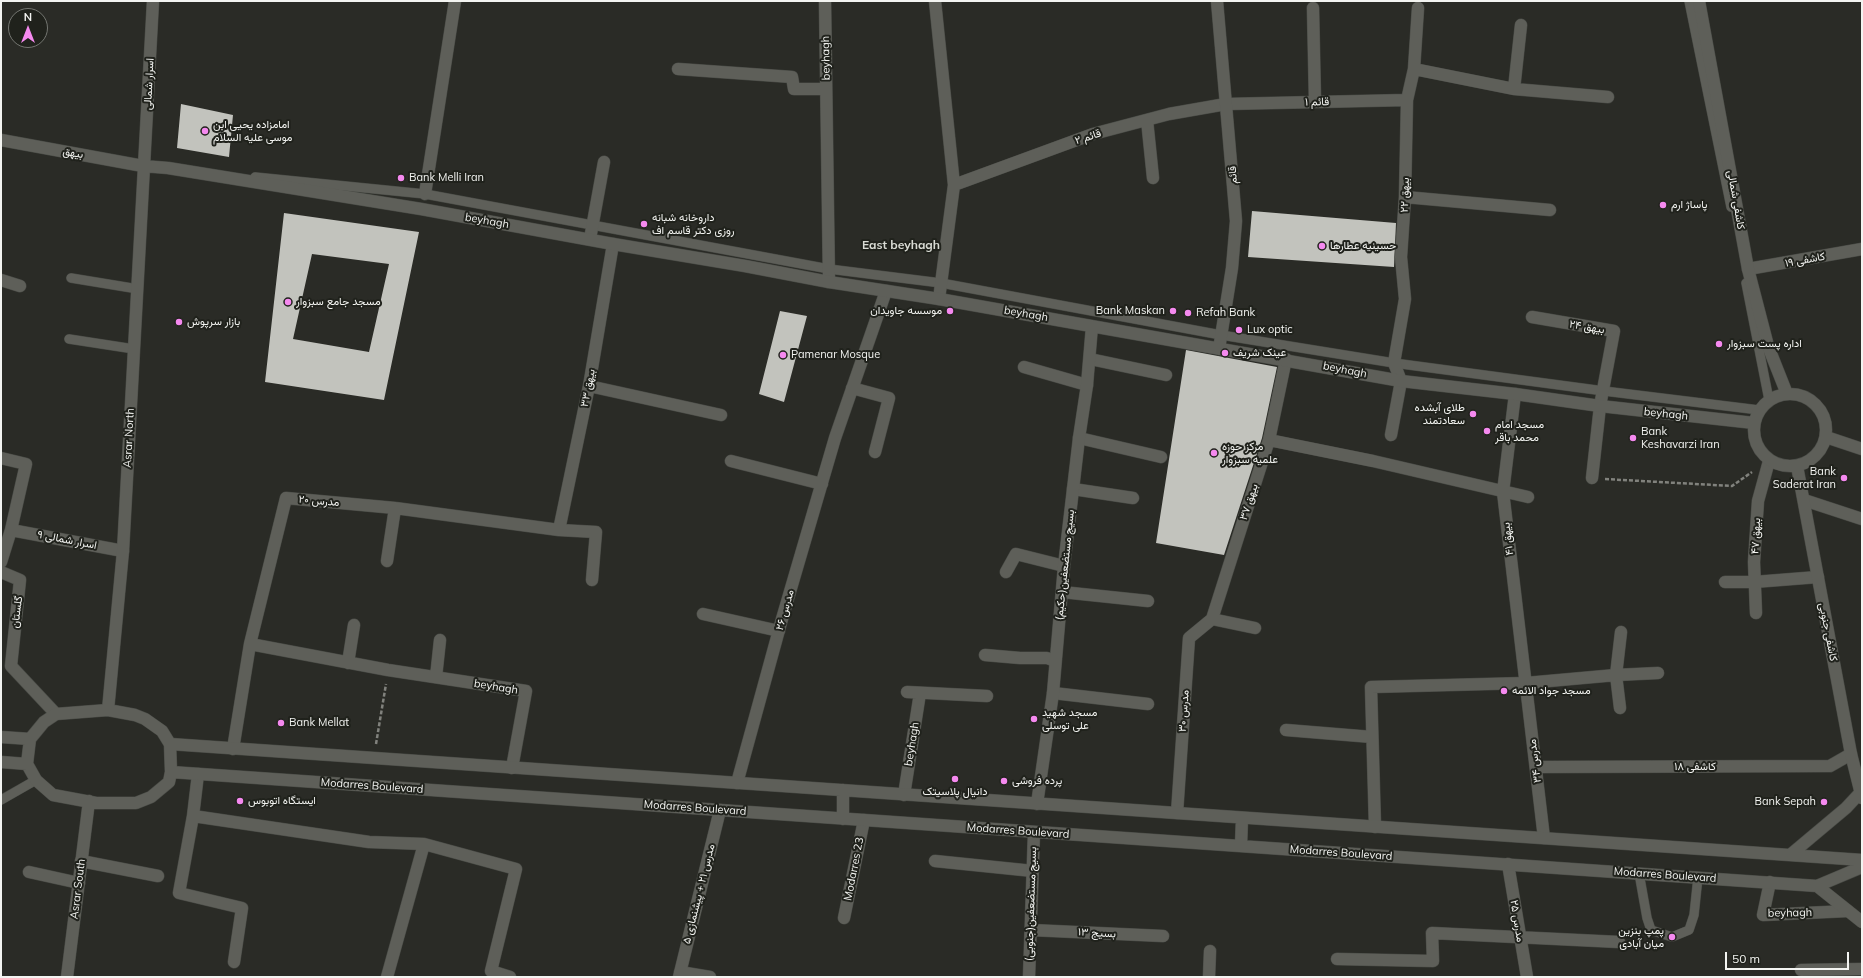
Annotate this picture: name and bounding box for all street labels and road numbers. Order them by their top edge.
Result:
street label: beyhagh [819,36,833,80]
street label: اسرار شمالی [141,58,157,110]
street label: قائم ۱ [1305,95,1329,109]
street label: قائم ۲ [1073,127,1103,147]
street label: بیهق [62,145,84,161]
street label: قائم [1226,165,1240,185]
street label: کاشفی شمالی [1724,169,1748,231]
street label: بیهق ۲۲ [1398,177,1412,213]
street label: beyhagh [464,211,510,231]
street label: کاشفی ۱۹ [1784,250,1826,270]
street label: beyhagh [1003,304,1049,324]
street label: بیهق ۲۴ [1568,317,1606,337]
street label: beyhagh [1322,359,1368,381]
street label: بیهق ۳۳ [578,368,598,408]
street label: beyhagh [1643,405,1689,423]
street label: Asrar North [121,408,137,468]
street label: بیهق ۳۷ [1237,482,1261,522]
street label: مدرس ۲۰ [298,493,340,509]
street label: بسیج مستضعفین(حکیم) [1053,509,1077,621]
street label: بیهق ۴۷ [1748,517,1764,555]
street label: بیهق ۴۱ [1499,522,1517,556]
street label: اسرار شمالی ۹ [36,528,98,552]
street label: مدرس ۲۶ [773,588,797,632]
street label: گلستان [8,595,26,629]
street label: کاشفی جنوبی [1816,602,1840,662]
street label: beyhagh [473,677,519,697]
street label: مدرس ۳۰ [1176,689,1192,733]
street label: beyhagh [902,721,922,767]
street label: مدرس ۳۴ [1526,738,1544,784]
street label: کاشفی ۱۸ [1674,760,1716,774]
street label: Modarres Boulevard [320,776,424,796]
street label: Modarres Boulevard [643,798,747,818]
street label: Modarres Boulevard [966,821,1070,841]
street label: Modarres 23 [841,836,867,902]
street label: مدرس ۲۱ + پیشنمازی ۵ [680,843,718,945]
street label: Modarres Boulevard [1289,843,1393,863]
street label: بسیج مستضعفین(جنوبی) [1022,847,1040,961]
street label: Asrar South [68,858,88,920]
street label: Modarres Boulevard [1613,865,1717,885]
street label: مدرس ۲۵ [1507,899,1527,943]
street label: beyhagh [1768,906,1812,920]
street label: بسیج ۱۳ [1078,925,1116,941]

